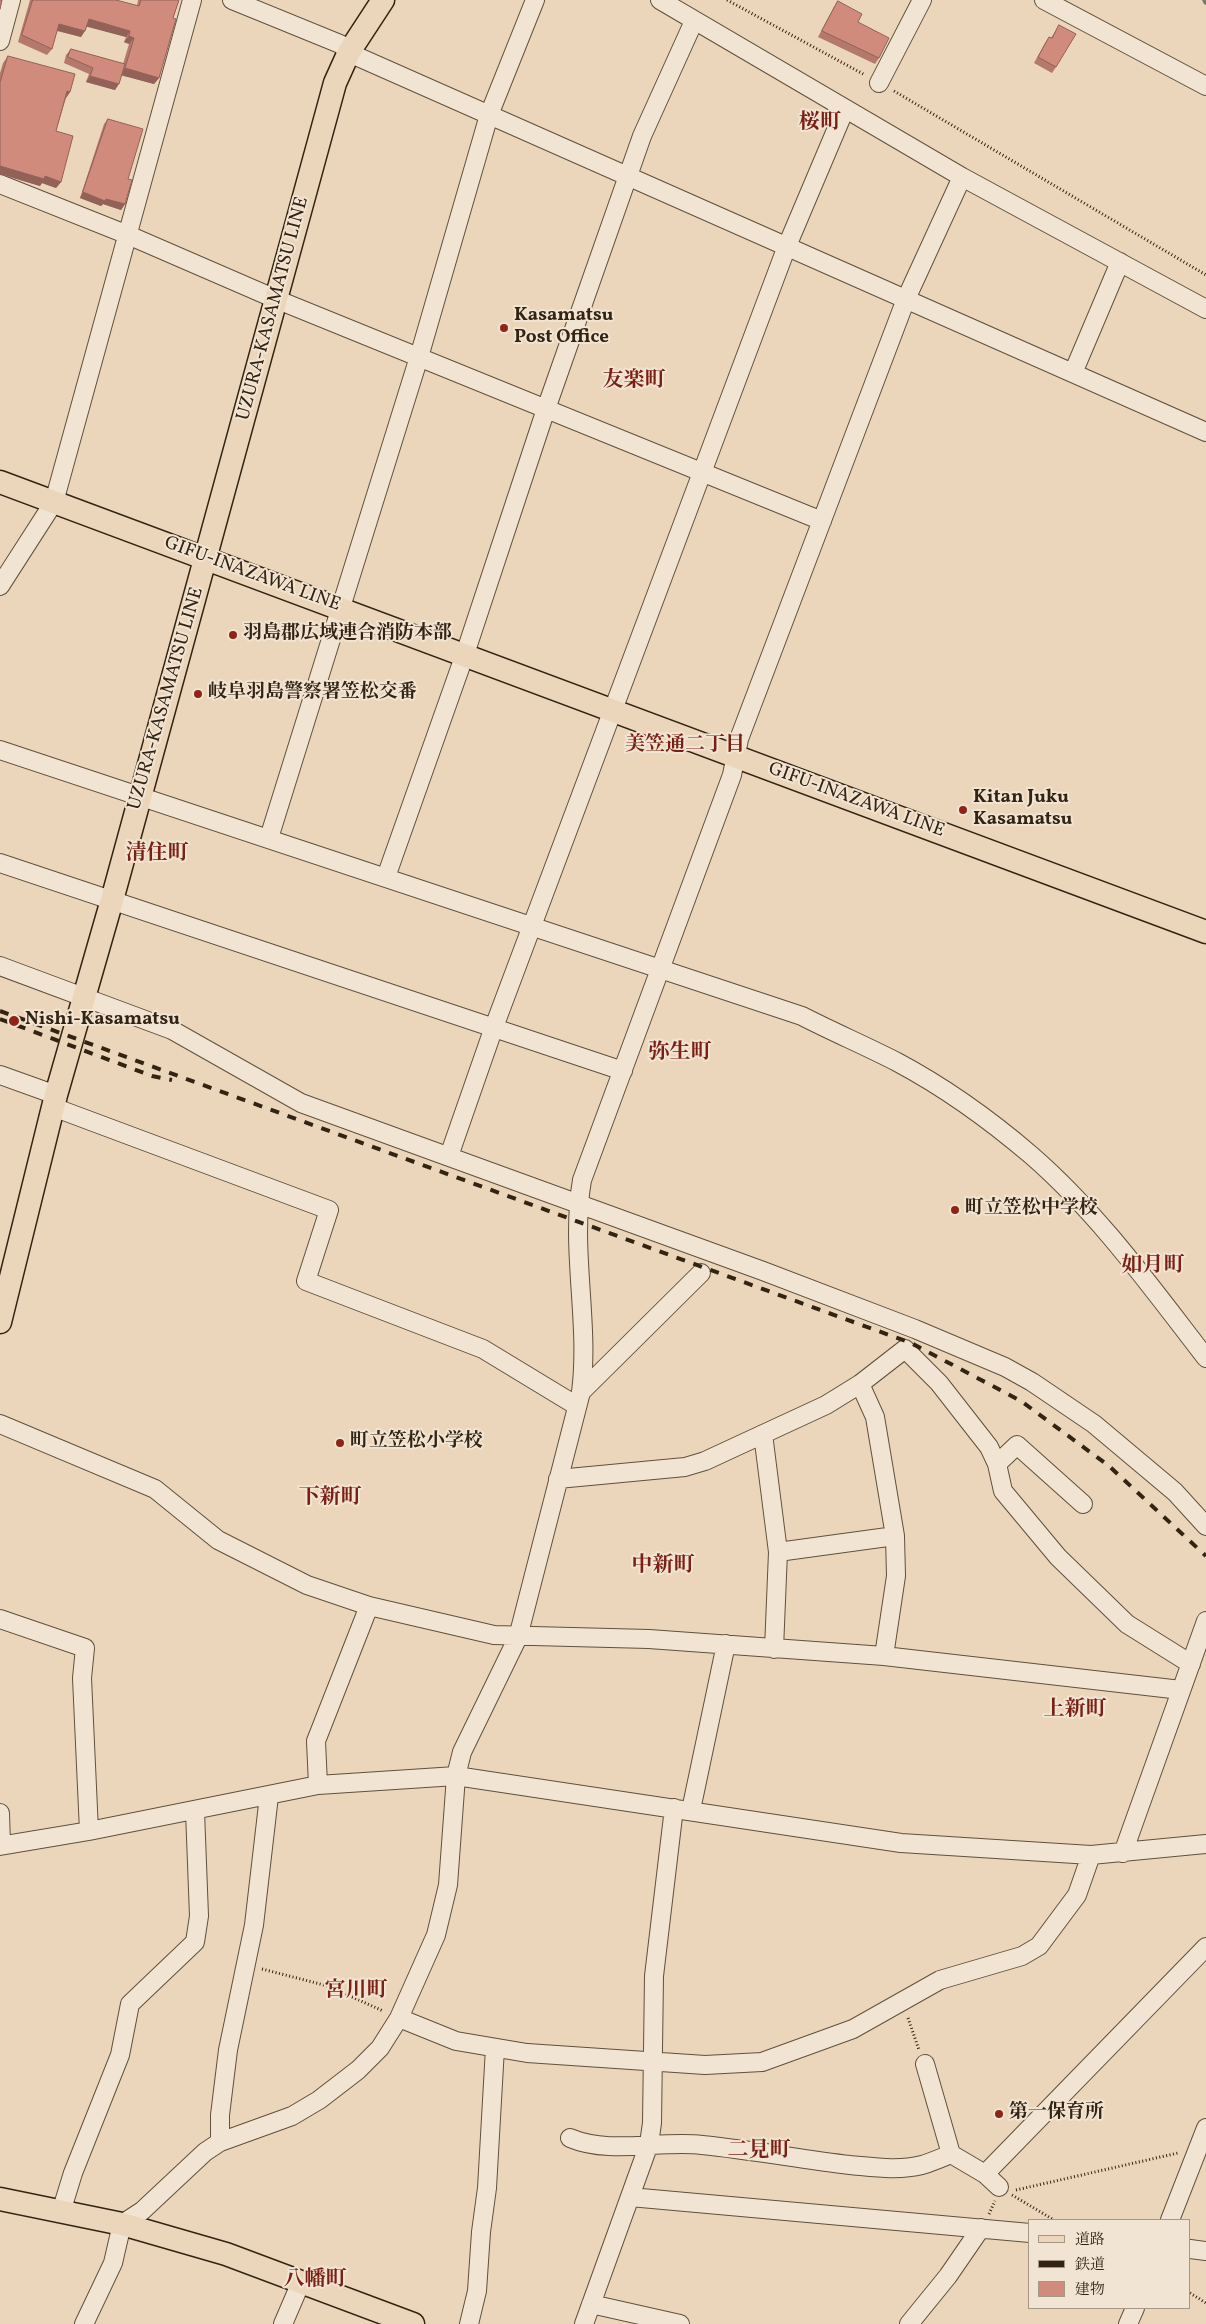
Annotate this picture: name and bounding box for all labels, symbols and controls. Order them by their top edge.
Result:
district label: 桜町 [799,111,841,137]
street label: UZURA-KASAMATSU LINE [233,195,315,423]
place label: Kasamatsu Post Office [514,306,613,350]
marker: Kasamatsu Post Office [498,322,510,334]
district label: 友楽町 [603,369,665,395]
street label: GIFU-INAZAWA LINE [161,533,343,617]
street label: UZURA-KASAMATSU LINE [124,585,210,813]
place label: 羽島郡広域連合消防本部 [243,624,452,646]
marker: 羽島郡広域連合消防本部 [227,629,239,641]
place label: 岐阜羽島警察署笠松交番 [208,683,417,705]
marker: 岐阜羽島警察署笠松交番 [192,688,204,700]
district label: 美笠通二丁目 [625,734,745,758]
street label: GIFU-INAZAWA LINE [765,759,947,843]
place label: Kitan Juku Kasamatsu [973,788,1072,832]
marker: Kitan Juku Kasamatsu [957,804,969,816]
district label: 清住町 [126,842,188,868]
place label: Nishi-Kasamatsu [25,1010,180,1032]
marker: Nishi-Kasamatsu [7,1014,21,1028]
district label: 弥生町 [649,1041,711,1067]
place label: 町立笠松中学校 [965,1199,1098,1221]
marker: 町立笠松中学校 [949,1204,961,1216]
district label: 如月町 [1122,1254,1184,1280]
place label: 町立笠松小学校 [350,1432,483,1454]
marker: 町立笠松小学校 [334,1437,346,1449]
district label: 下新町 [299,1486,361,1512]
district label: 中新町 [632,1554,694,1580]
district label: 上新町 [1044,1698,1106,1724]
district label: 宮川町 [325,1979,387,2005]
place label: 第一保育所 [1009,2103,1104,2125]
marker: 第一保育所 [993,2108,1005,2120]
district label: 二見町 [728,2139,790,2165]
legend [1028,2219,1191,2309]
text: 道路 [1075,2230,1105,2251]
text: 鉄道 [1075,2255,1105,2276]
district label: 八幡町 [284,2268,346,2294]
text: 建物 [1075,2280,1105,2301]

